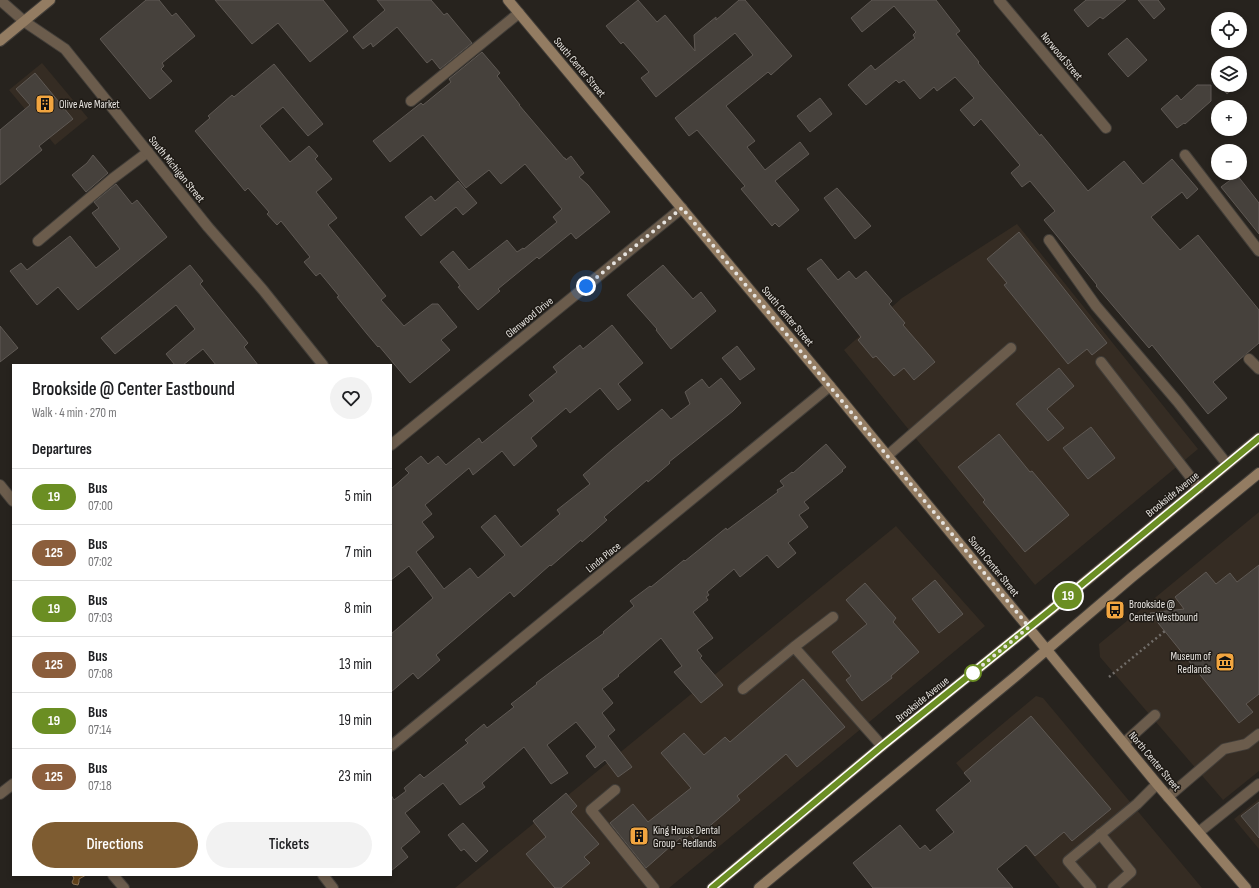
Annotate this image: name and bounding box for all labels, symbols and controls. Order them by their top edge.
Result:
map controls [1211,12,1247,180]
button: locate [1211,12,1247,48]
street label: Norwood Street [1038,30,1086,83]
street label: South Center Street [551,35,609,100]
button: layers [1211,56,1247,92]
building icon: Olive Ave Market [34,93,56,115]
place label: Olive Ave Market [59,98,120,111]
button: + [1211,100,1247,136]
street label: South Michigan Street [146,134,208,206]
button: − [1211,144,1247,180]
your location [576,276,596,296]
street label: South Center Street [759,284,817,349]
street label: Glenwood Drive [503,294,556,341]
button: heart [330,377,372,419]
text: Brookside @ Center Eastbound [32,378,235,401]
text: Walk · 4 min · 270 m [32,405,117,421]
text: Departures [32,440,92,459]
street label: Brookside Avenue [1143,469,1202,520]
text: Bus [88,479,107,498]
text: 5 min [345,487,372,506]
text: 19 [48,488,60,505]
text: 07:00 [88,498,113,514]
street label: South Center Street [965,533,1022,600]
text: Bus [88,535,107,554]
street label: Linda Place [583,539,623,575]
text: 7 min [345,543,372,562]
text: 125 [45,544,63,561]
text: 07:02 [88,554,112,570]
line badge: 19 [1050,583,1086,609]
text: 19 [1062,587,1074,604]
text: Bus [88,591,107,610]
place label: Brookside @ Center Westbound [1129,598,1198,624]
text: 8 min [344,599,372,618]
bus stop icon: Brookside @ Center Westbound [1104,599,1126,621]
text: 19 [48,600,60,617]
text: 07:03 [88,610,113,626]
text: Bus [88,647,107,666]
place label: Museum of Redlands [1170,650,1212,676]
museum icon: Museum of Redlands [1214,651,1236,673]
text: 13 min [339,655,372,674]
text: 125 [45,656,63,673]
unlabelled marker [964,664,982,682]
text: 07:08 [88,666,113,682]
street label: Brookside Avenue [893,674,952,725]
text: Bus [88,703,107,722]
text: 19 min [339,711,372,730]
text: 19 [48,712,60,729]
text: 07:14 [88,722,111,738]
street label: North Center Street [1126,729,1184,794]
text: Bus [88,759,107,778]
text: 23 min [338,767,372,786]
text: 125 [45,768,63,785]
text: 07:18 [88,778,112,794]
button: Directions [32,822,198,868]
button: Tickets [206,822,372,868]
place label: King House Dental Group - Redlands [653,824,720,850]
building icon: King House Dental Group - Redlands [628,825,650,847]

